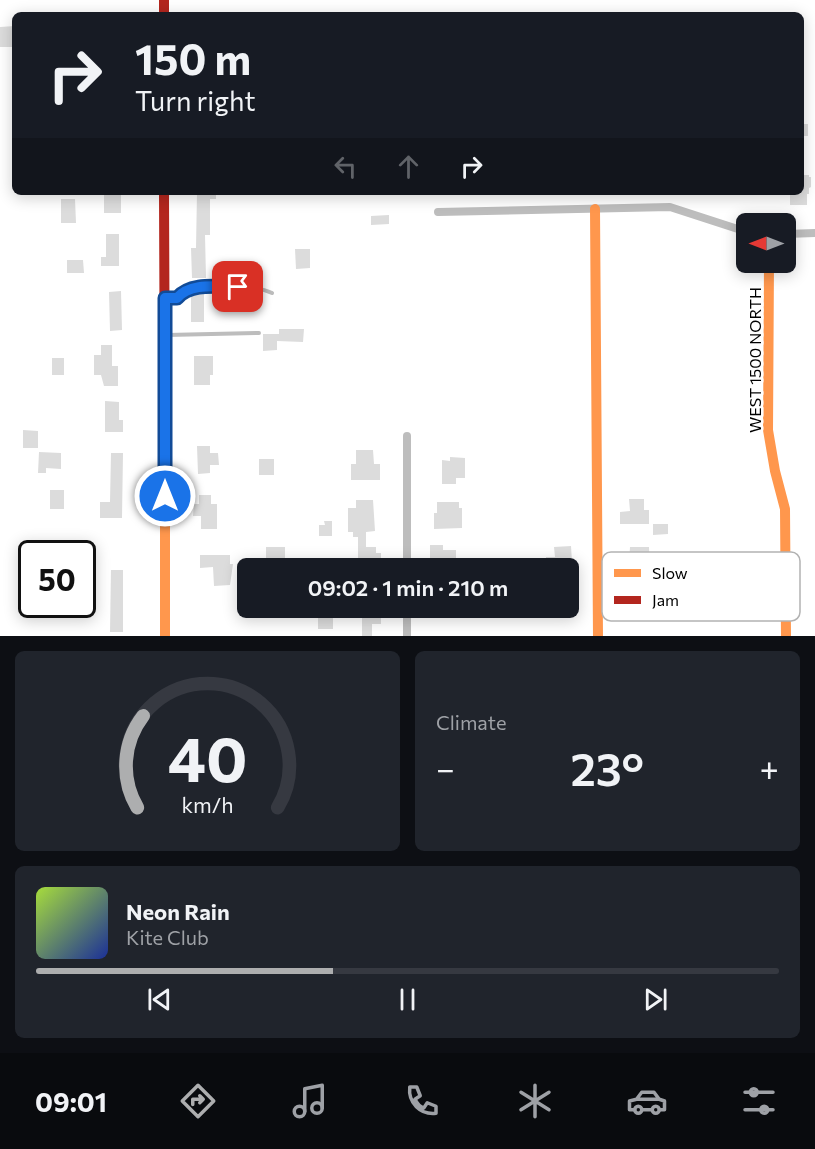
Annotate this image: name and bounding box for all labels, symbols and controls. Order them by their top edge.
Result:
text: 150 m [135,32,251,84]
icon: right [36,36,114,114]
text: Turn right [135,84,255,117]
icon: left [329,150,362,183]
icon: ahead [392,150,425,183]
icon: right [455,150,488,183]
north arrow [736,213,796,273]
map controls [736,213,796,273]
pin [212,261,263,312]
icon: arrive [221,270,254,303]
street label: WEST 1500 NORTH [745,287,764,433]
position arrow [133,464,197,528]
speed limit sign: 50 [18,540,96,618]
legend [602,552,800,621]
text: Slow [652,563,688,582]
text: 09:02 · 1 min · 210 m [308,574,508,601]
text: Jam [652,590,679,609]
text: Climate [436,710,506,734]
text: 40 [168,719,247,795]
text: 23° [570,740,644,795]
text: − [436,747,455,788]
text: + [760,747,779,788]
text: km/h [181,791,234,817]
text: Neon Rain [126,898,230,925]
text: Kite Club [126,925,209,949]
icon: previous [143,983,176,1016]
icon: pause [391,983,424,1016]
icon: next [639,983,672,1016]
icon: directions [177,1080,219,1122]
icon: music [289,1080,331,1122]
icon: phone [401,1080,443,1122]
icon: climate [514,1080,556,1122]
icon: car [626,1080,668,1122]
icon: filters [738,1080,780,1122]
text: 09:01 [35,1085,107,1118]

